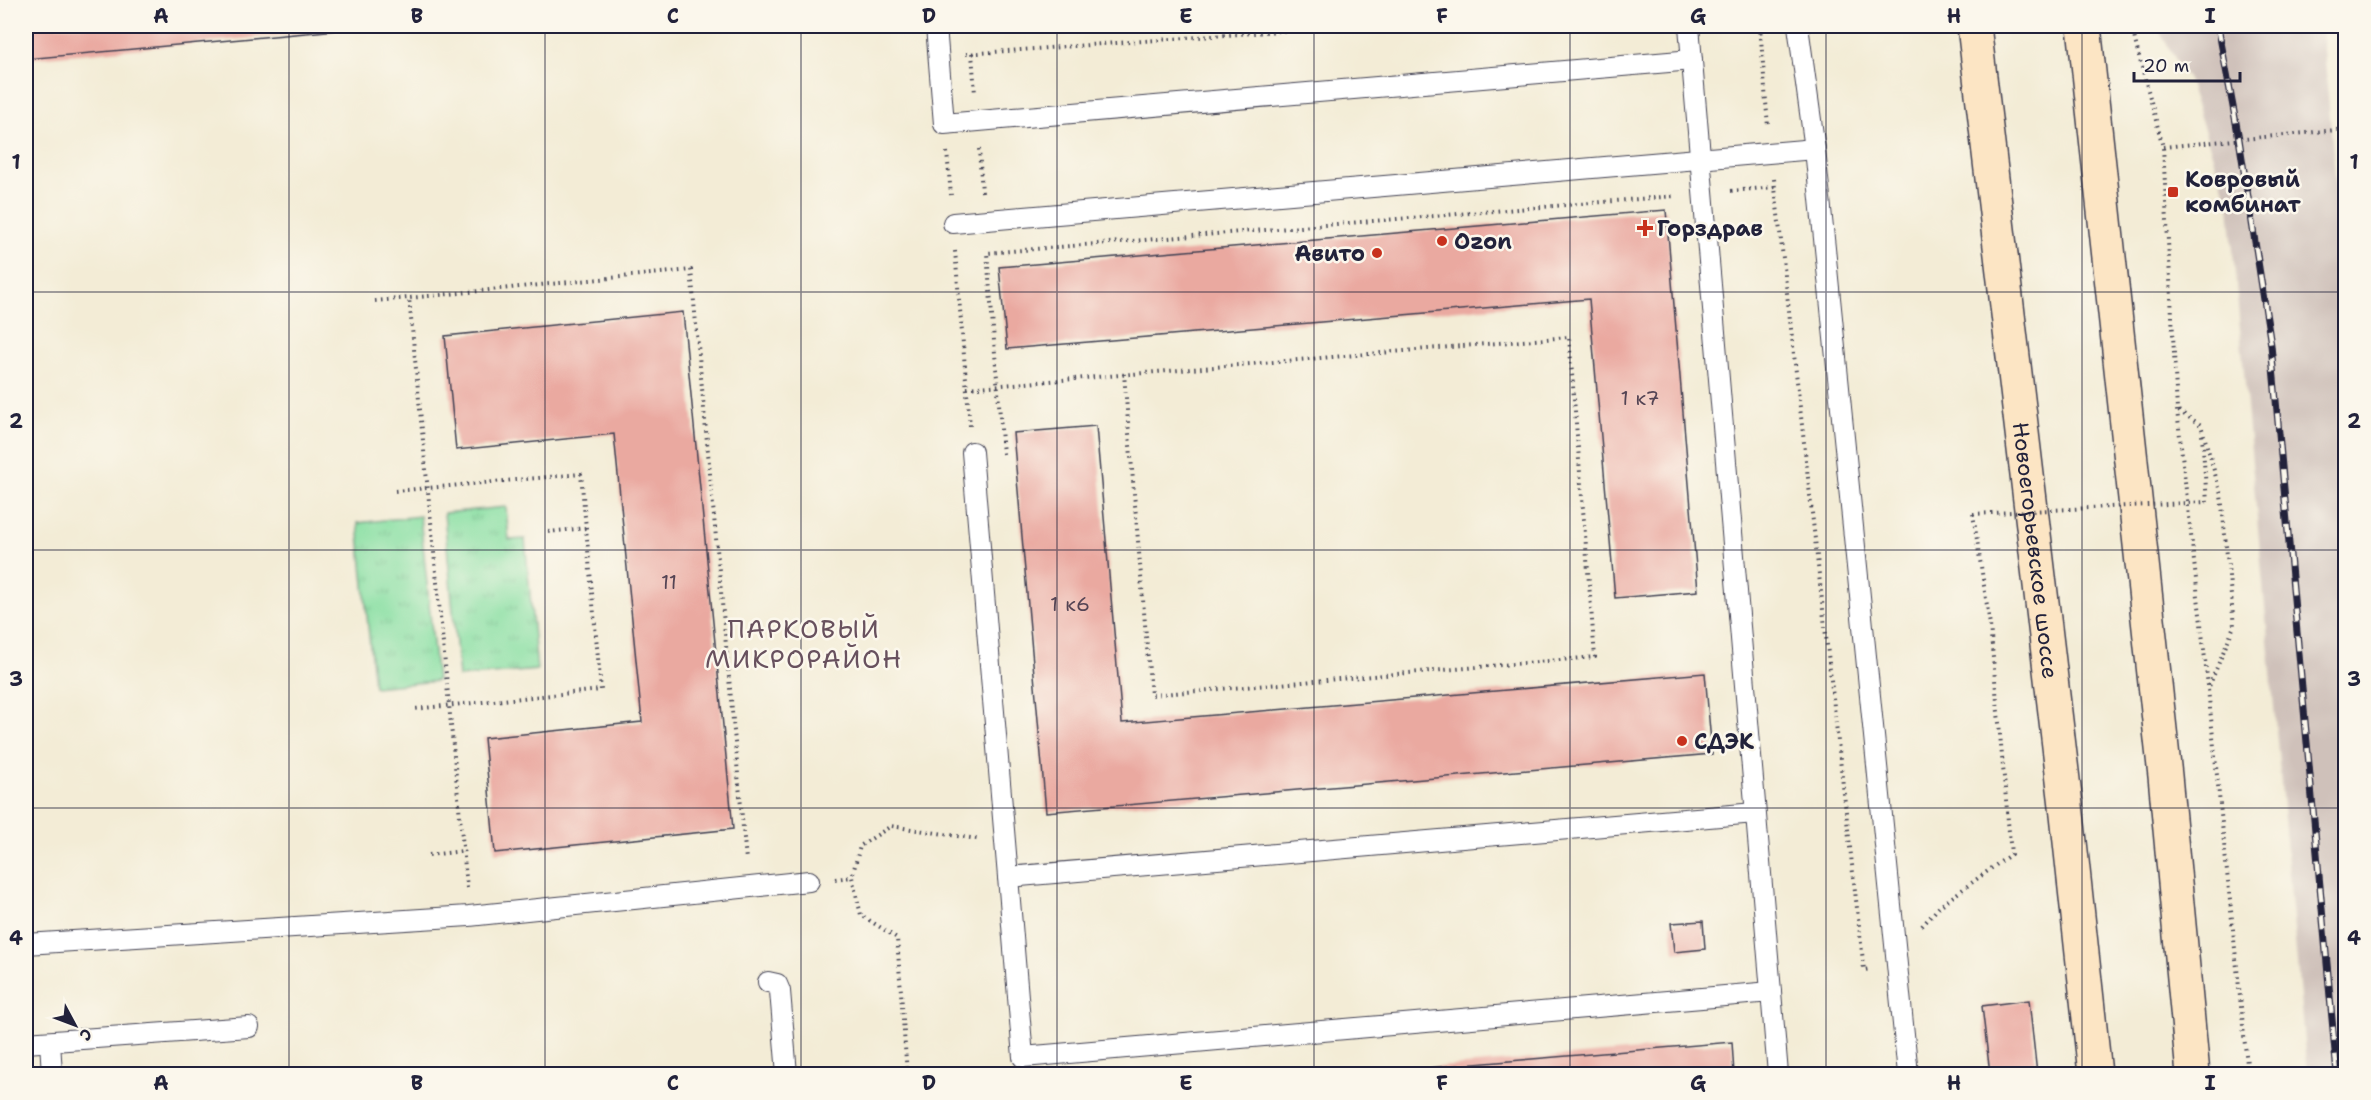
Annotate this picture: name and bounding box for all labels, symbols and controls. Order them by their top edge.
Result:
text: A [153,3,169,29]
text: B [411,3,423,29]
text: C [667,3,679,29]
text: D [922,3,936,29]
text: E [1179,3,1193,29]
text: F [1436,3,1448,29]
text: G [1690,3,1706,29]
text: H [1947,3,1961,29]
text: I [2204,3,2216,29]
scale bar [2134,45,2240,83]
text: 20 m [2143,54,2189,78]
text: 1 [11,149,21,175]
text: 1 [2349,149,2359,175]
place label: Ковровый комбинат [2185,165,2302,219]
marker: Ковровый комбинат [2166,185,2180,199]
place label: Горздрав [1657,214,1763,243]
marker: Горздрав [1638,221,1652,235]
place label: Ozon [1454,227,1512,256]
marker: Ozon [1435,234,1449,248]
place label: Авито [1294,239,1365,268]
marker: Авито [1370,246,1384,260]
house number: 1 к7 [1620,385,1660,411]
text: 2 [9,408,23,434]
text: 2 [2347,408,2361,434]
street label: Новоегорьевское шоссе [2006,420,2065,680]
house number: 11 [661,569,677,595]
house number: 1 к6 [1050,591,1090,617]
district label: ПАРКОВЫЙ МИКРОРАЙОН [705,611,903,676]
text: 3 [9,666,23,692]
text: 3 [2347,666,2361,692]
place label: СДЭК [1694,727,1754,756]
marker: СДЭК [1675,734,1689,748]
text: 4 [9,925,23,951]
text: 4 [2347,925,2361,951]
north arrow [45,995,105,1055]
text: С [75,1024,97,1045]
text: A [153,1070,169,1096]
text: B [411,1070,423,1096]
text: C [667,1070,679,1096]
text: D [922,1070,936,1096]
text: E [1179,1070,1193,1096]
text: F [1436,1070,1448,1096]
text: G [1690,1070,1706,1096]
text: H [1947,1070,1961,1096]
text: I [2204,1070,2216,1096]

